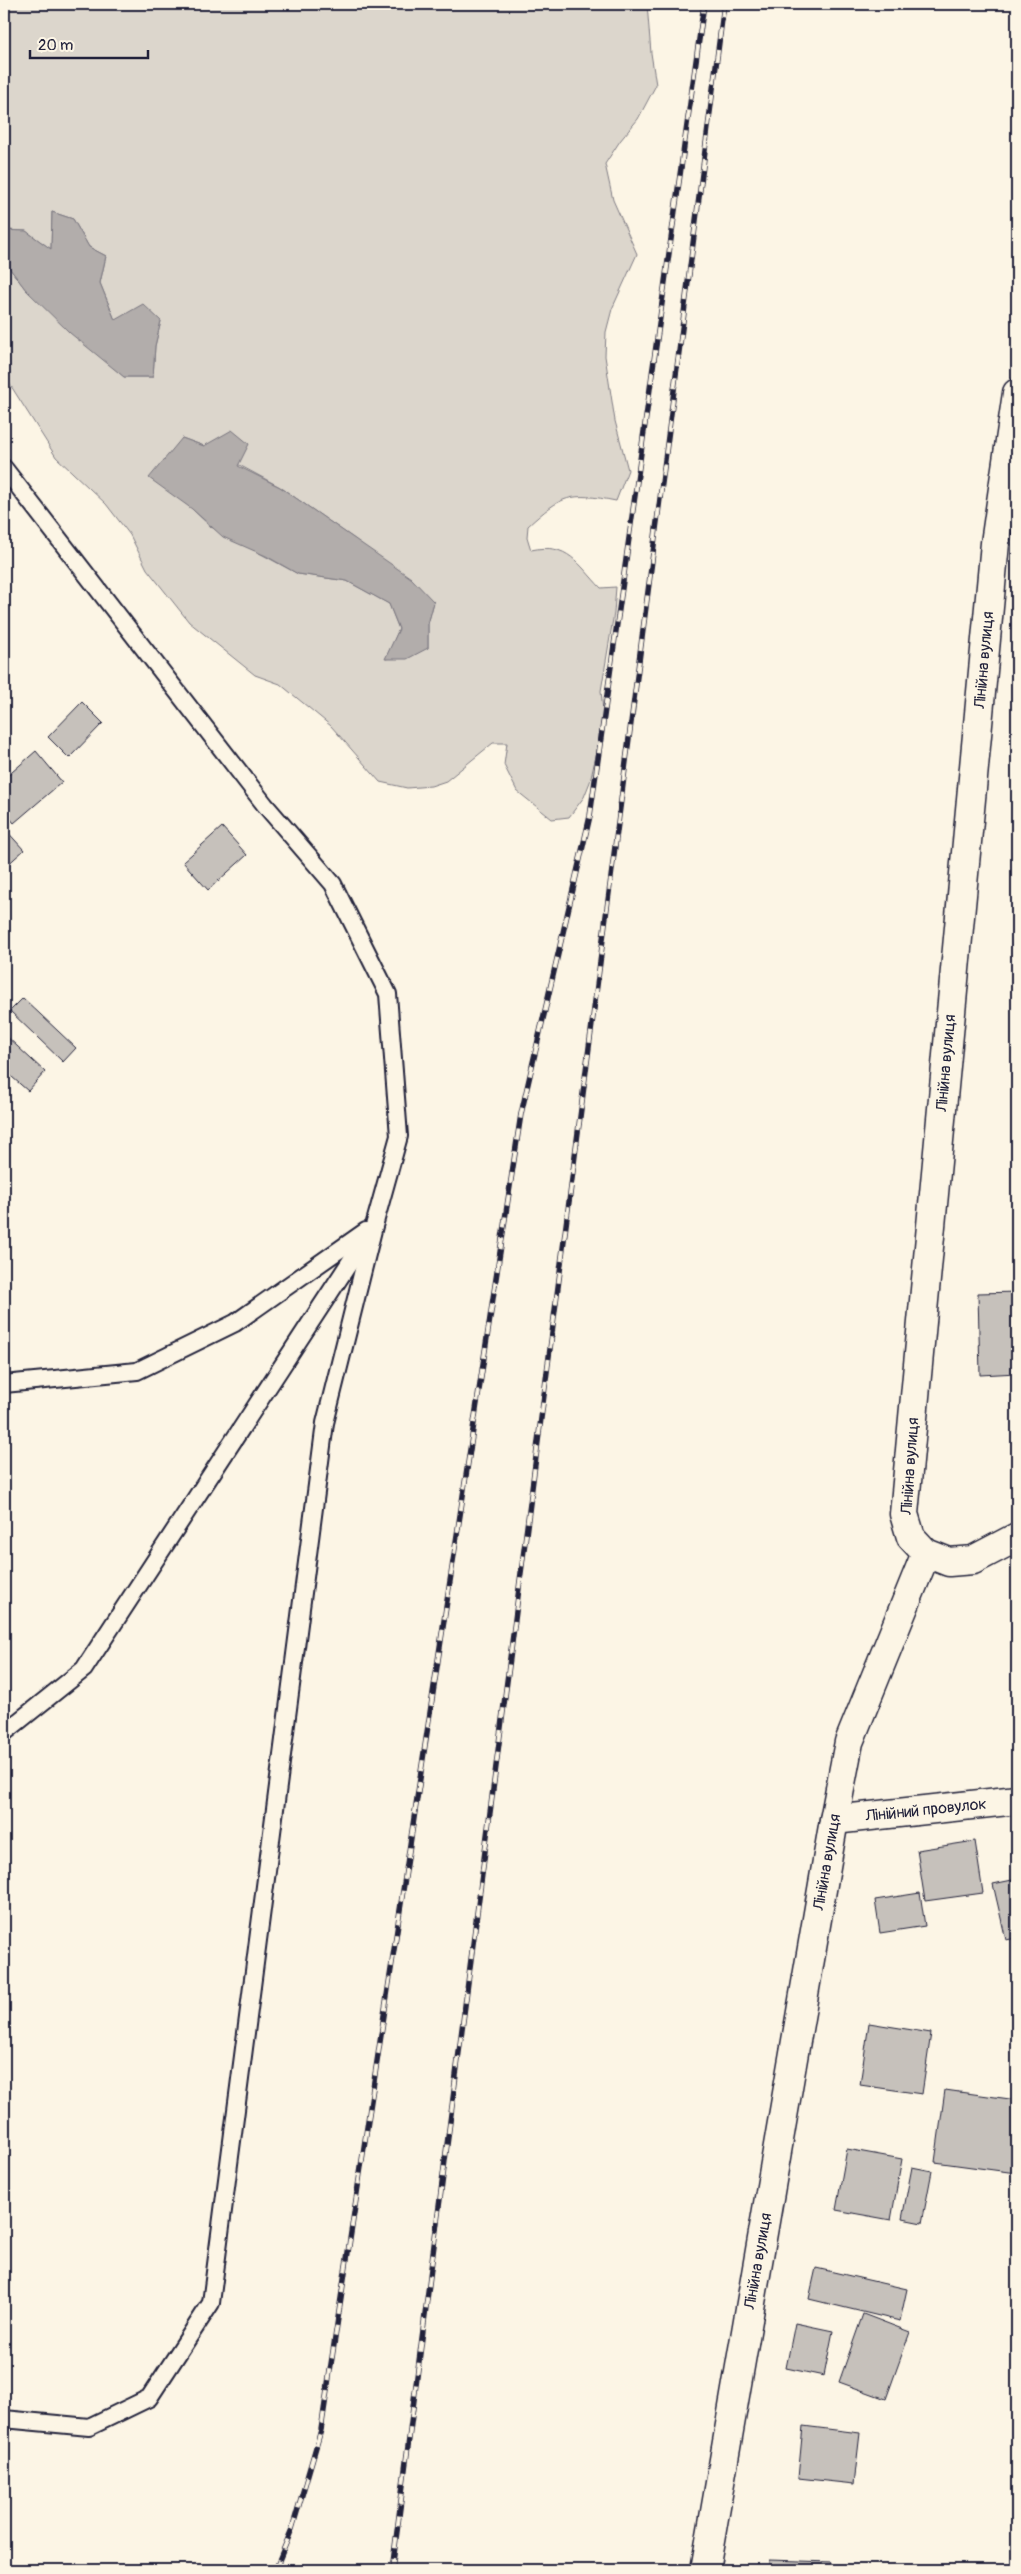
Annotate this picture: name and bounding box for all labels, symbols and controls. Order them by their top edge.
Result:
scale bar [30,28,148,60]
text: 20 m [38,36,73,55]
street label: Лінійна вулиця [970,610,998,711]
street label: Лінійна вулиця [932,1013,960,1114]
street label: Лінійна вулиця [897,1417,923,1516]
street label: Лінійний провулок [864,1794,987,1826]
street label: Лінійна вулиця [808,1812,845,1913]
street label: Лінійна вулиця [739,2211,776,2312]

